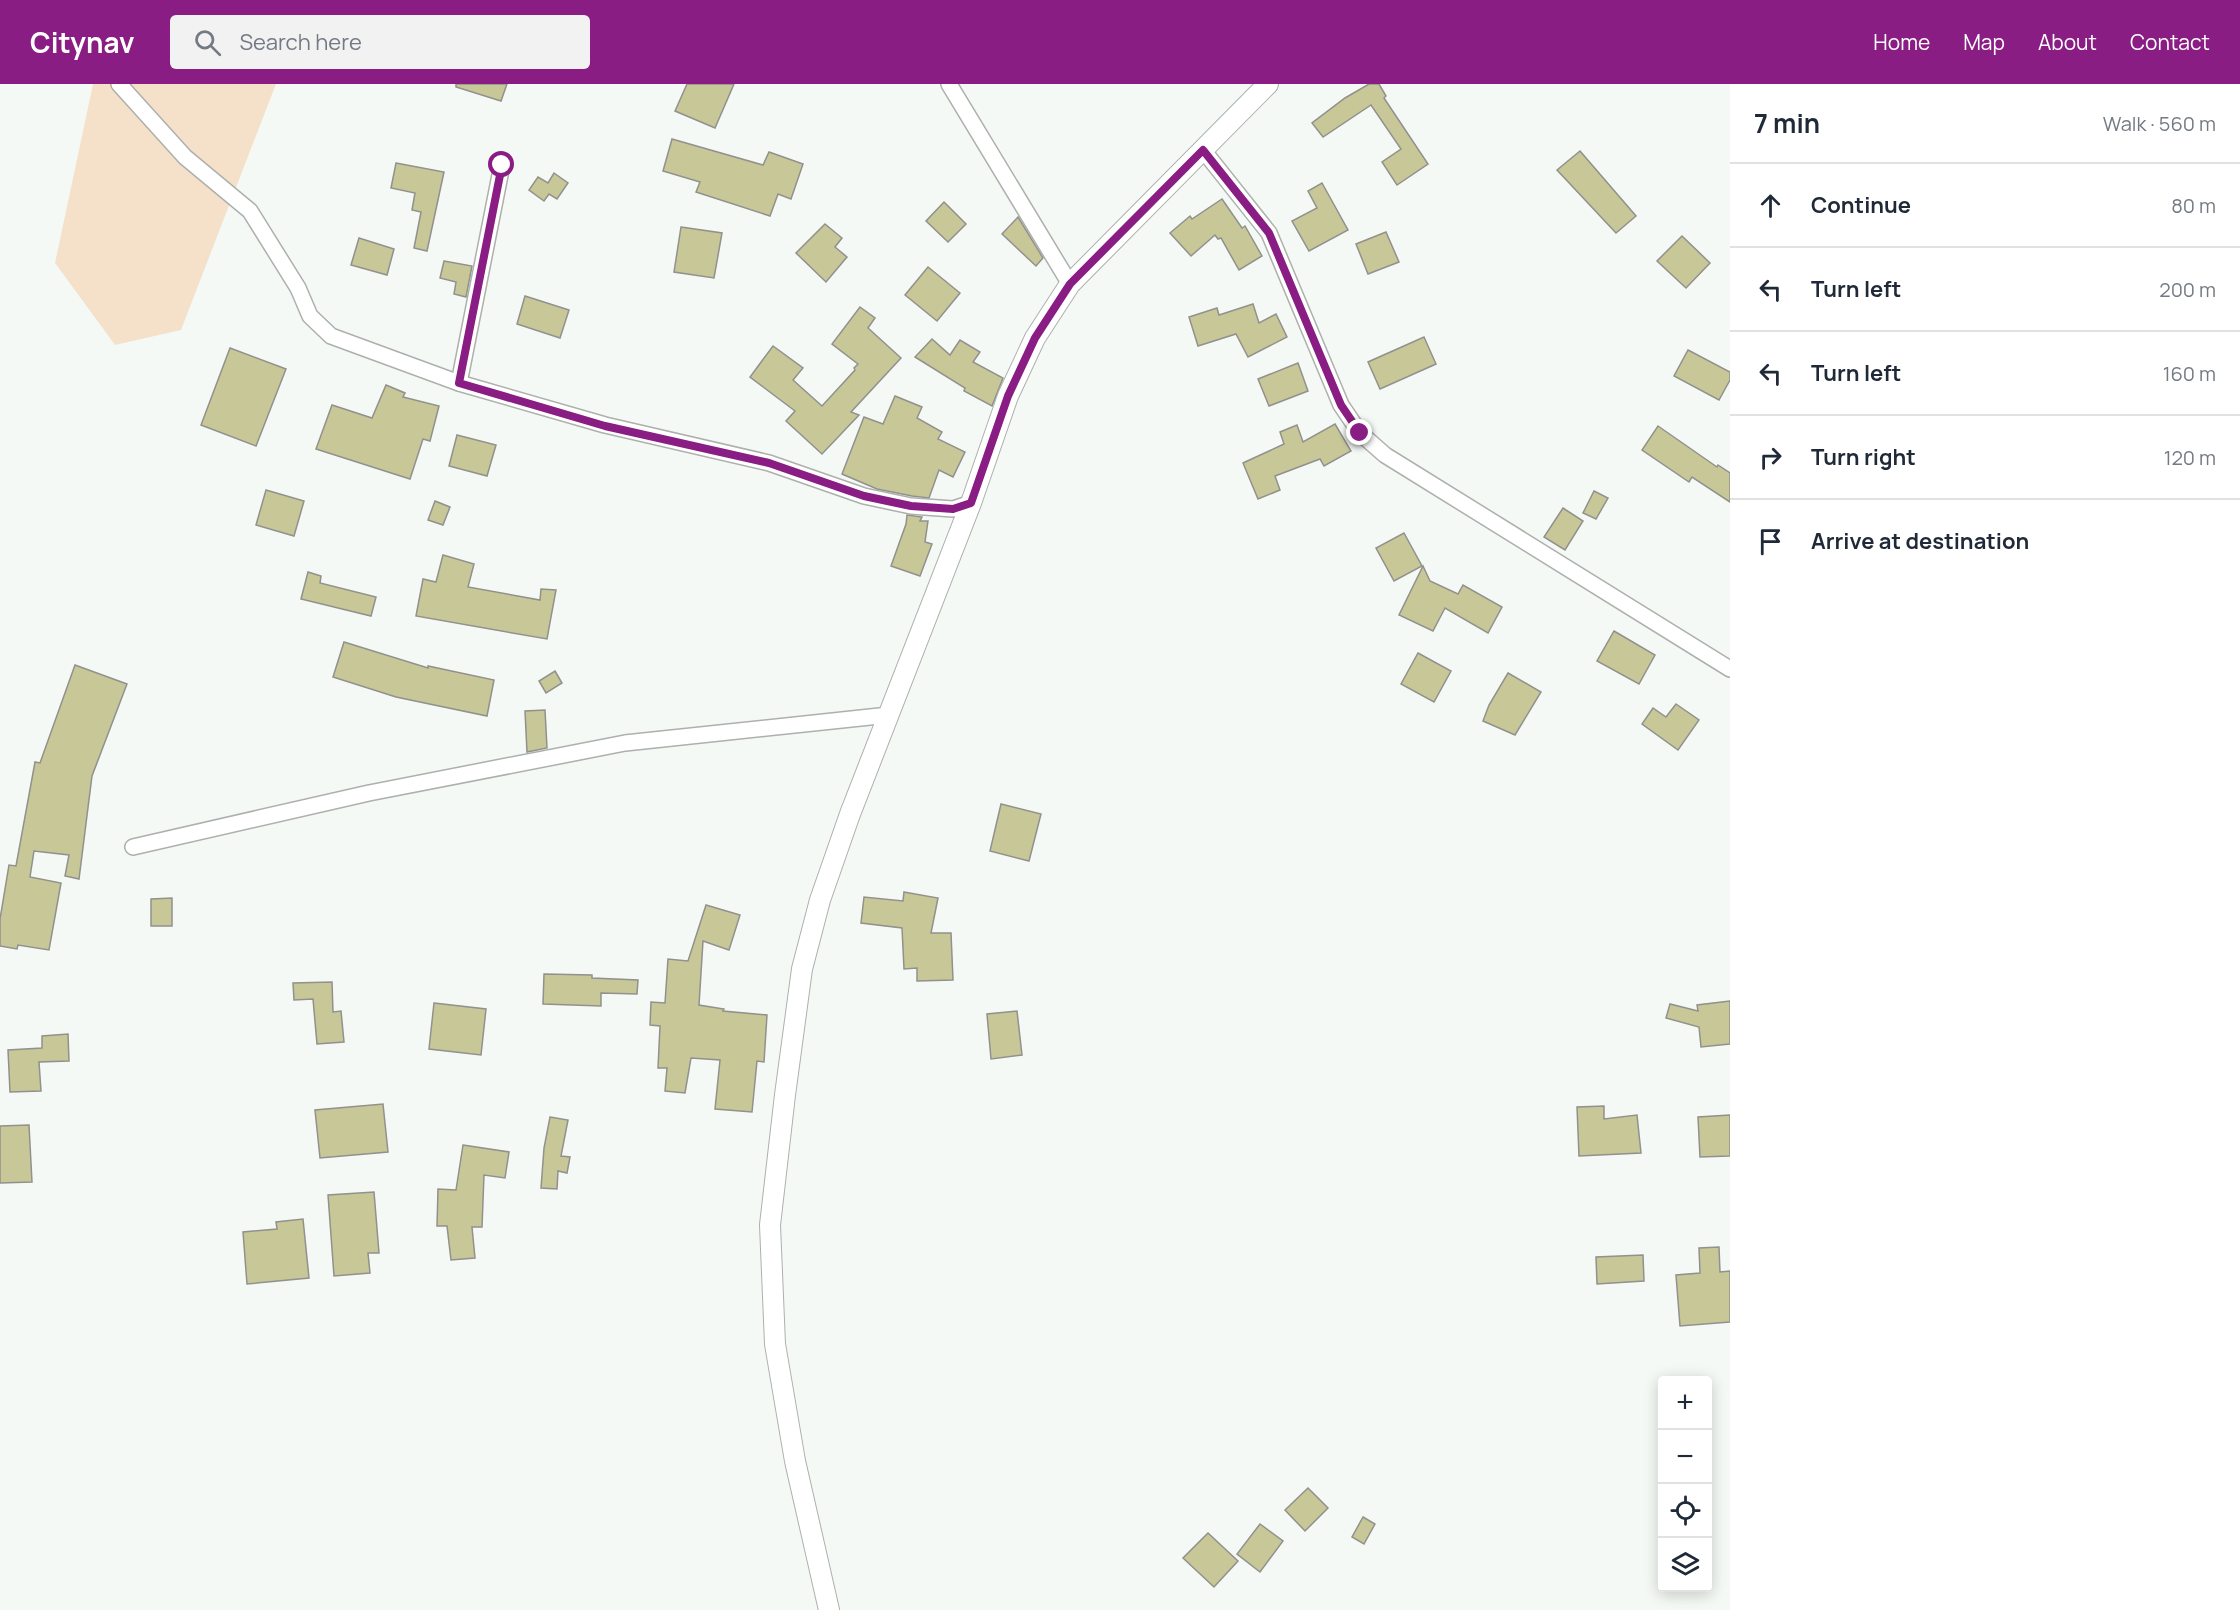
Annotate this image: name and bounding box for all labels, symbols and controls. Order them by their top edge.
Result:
search box [170,15,590,69]
text: Citynav [30,23,134,61]
icon: search [191,26,224,59]
text: Search here [239,27,362,57]
text: Home [1873,28,1930,56]
text: Map [1963,28,2005,56]
text: About [2038,28,2097,56]
text: Contact [2130,28,2210,56]
text: 7 min [1754,105,1820,141]
text: Walk · 560 m [2103,110,2216,137]
route start [488,151,514,177]
icon: ahead [1754,189,1787,222]
text: Continue [1811,190,1911,220]
text: 80 m [2171,192,2216,219]
icon: left [1754,273,1787,306]
text: Turn left [1811,274,1901,304]
text: 200 m [2159,276,2216,303]
icon: left [1754,357,1787,390]
text: Turn left [1811,358,1901,388]
text: 160 m [2163,360,2216,387]
route end [1346,419,1372,445]
icon: right [1754,441,1787,474]
text: Turn right [1811,442,1916,472]
text: 120 m [2164,444,2216,471]
icon: arrive [1754,525,1787,558]
text: Arrive at destination [1811,526,2029,556]
map controls [1658,1376,1712,1592]
button: + [1658,1376,1712,1430]
button: − [1658,1430,1712,1484]
button: locate [1658,1484,1712,1538]
button: layers [1658,1538,1712,1592]

